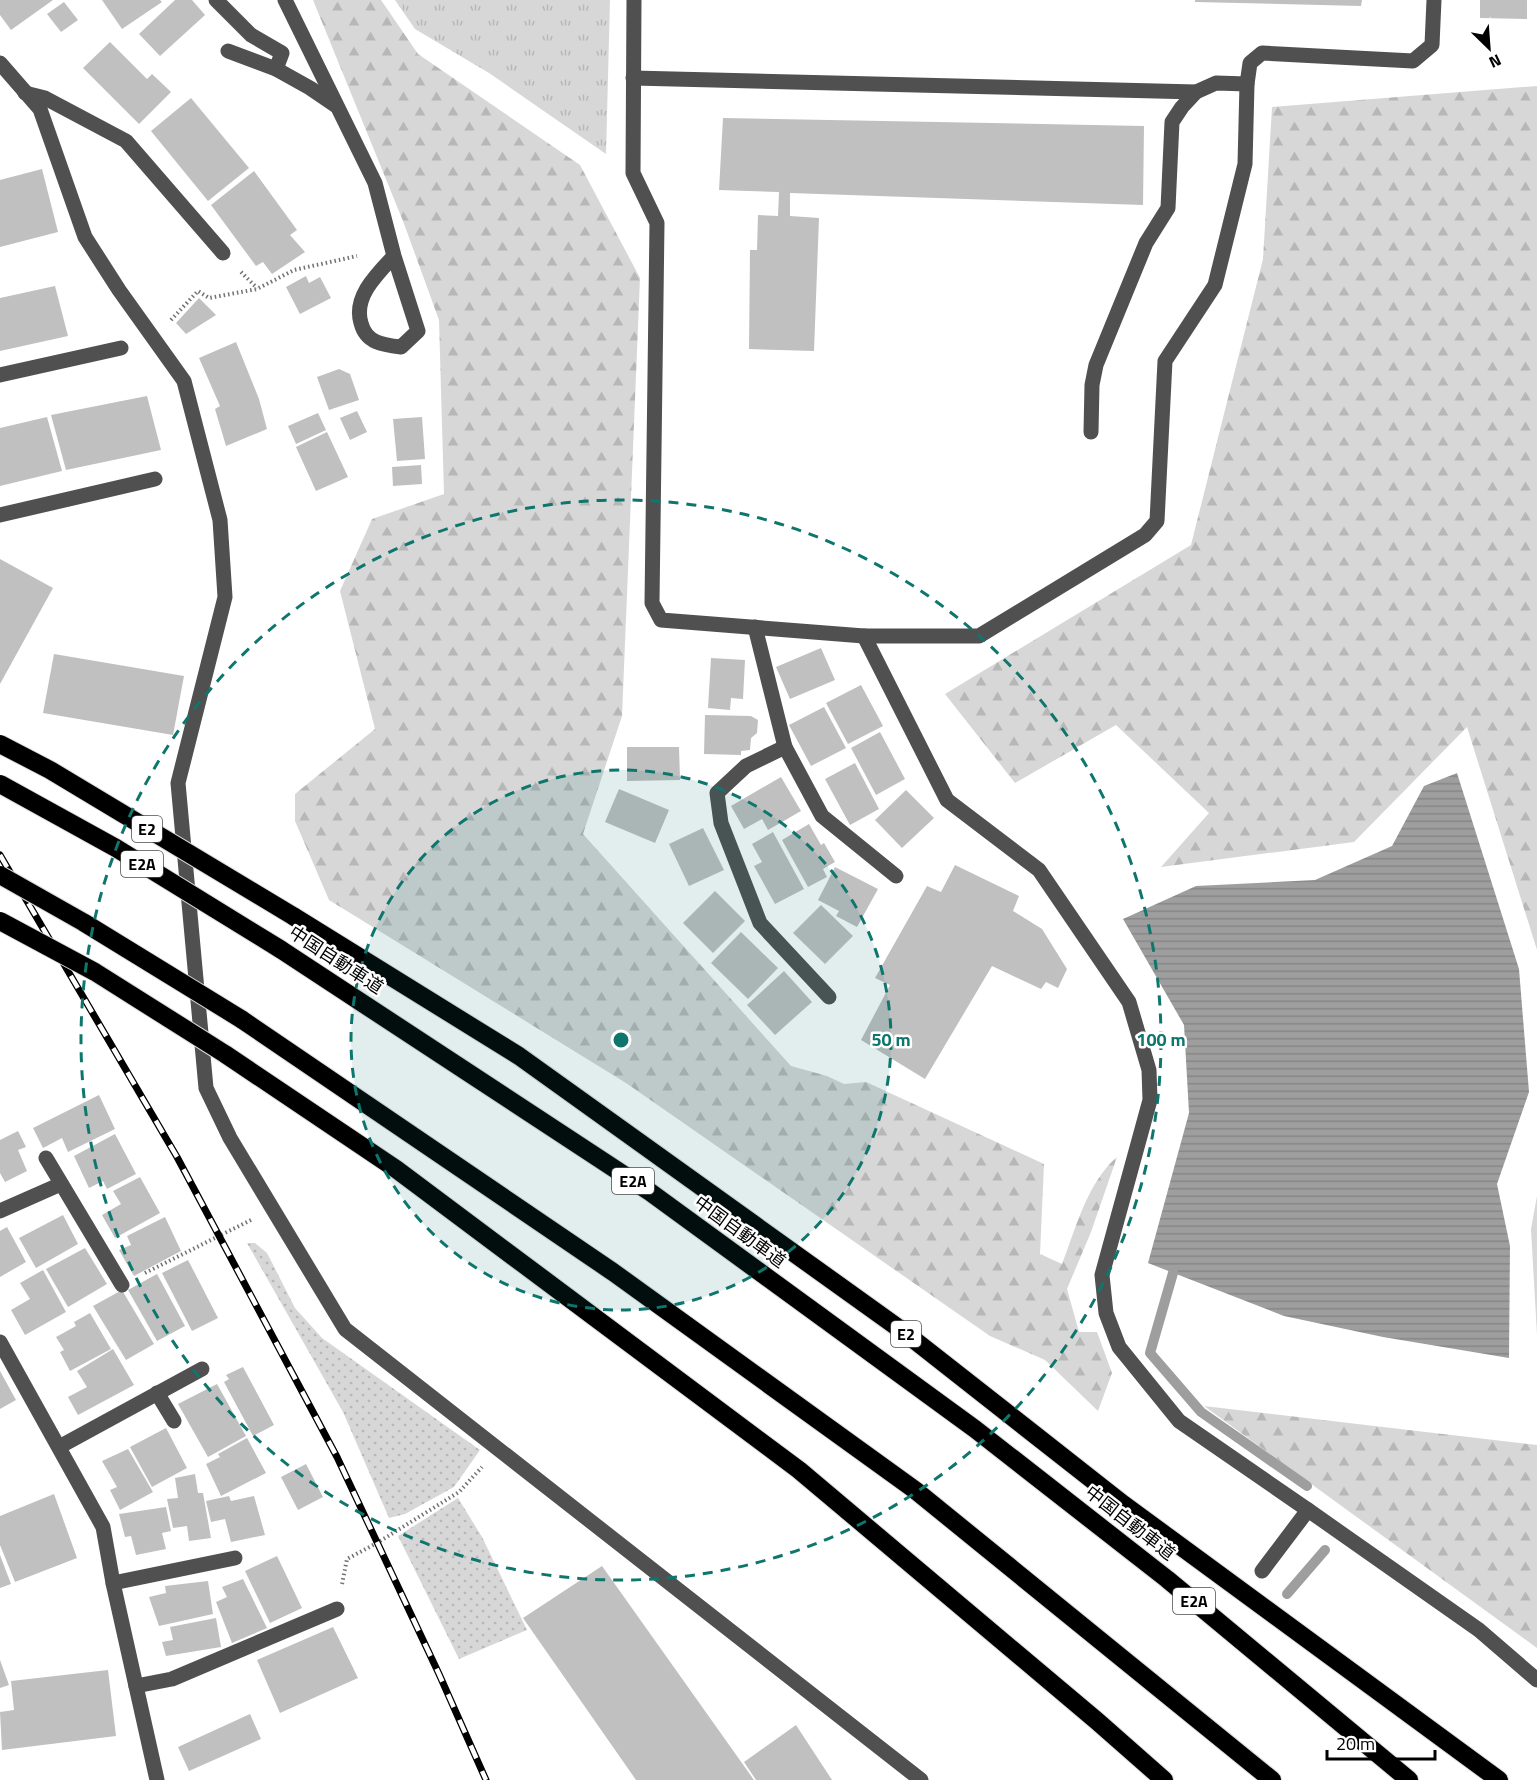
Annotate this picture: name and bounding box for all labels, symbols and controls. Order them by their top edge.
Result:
north arrow [1459,18,1519,78]
text: N [1485,48,1505,75]
road number: E2 [132,816,162,842]
road number: E2A [121,851,163,877]
street label: 中国自動車道 [284,919,389,1000]
text: 50 m [871,1026,911,1053]
text: 100 m [1136,1026,1186,1053]
centre of rings [611,1030,631,1050]
road number: E2A [612,1168,654,1194]
street label: 中国自動車道 [689,1189,792,1274]
road number: E2 [891,1321,921,1347]
street label: 中国自動車道 [1079,1479,1181,1566]
road number: E2A [1173,1588,1215,1614]
scale bar [1327,1723,1435,1761]
text: 20 m [1336,1730,1375,1757]

